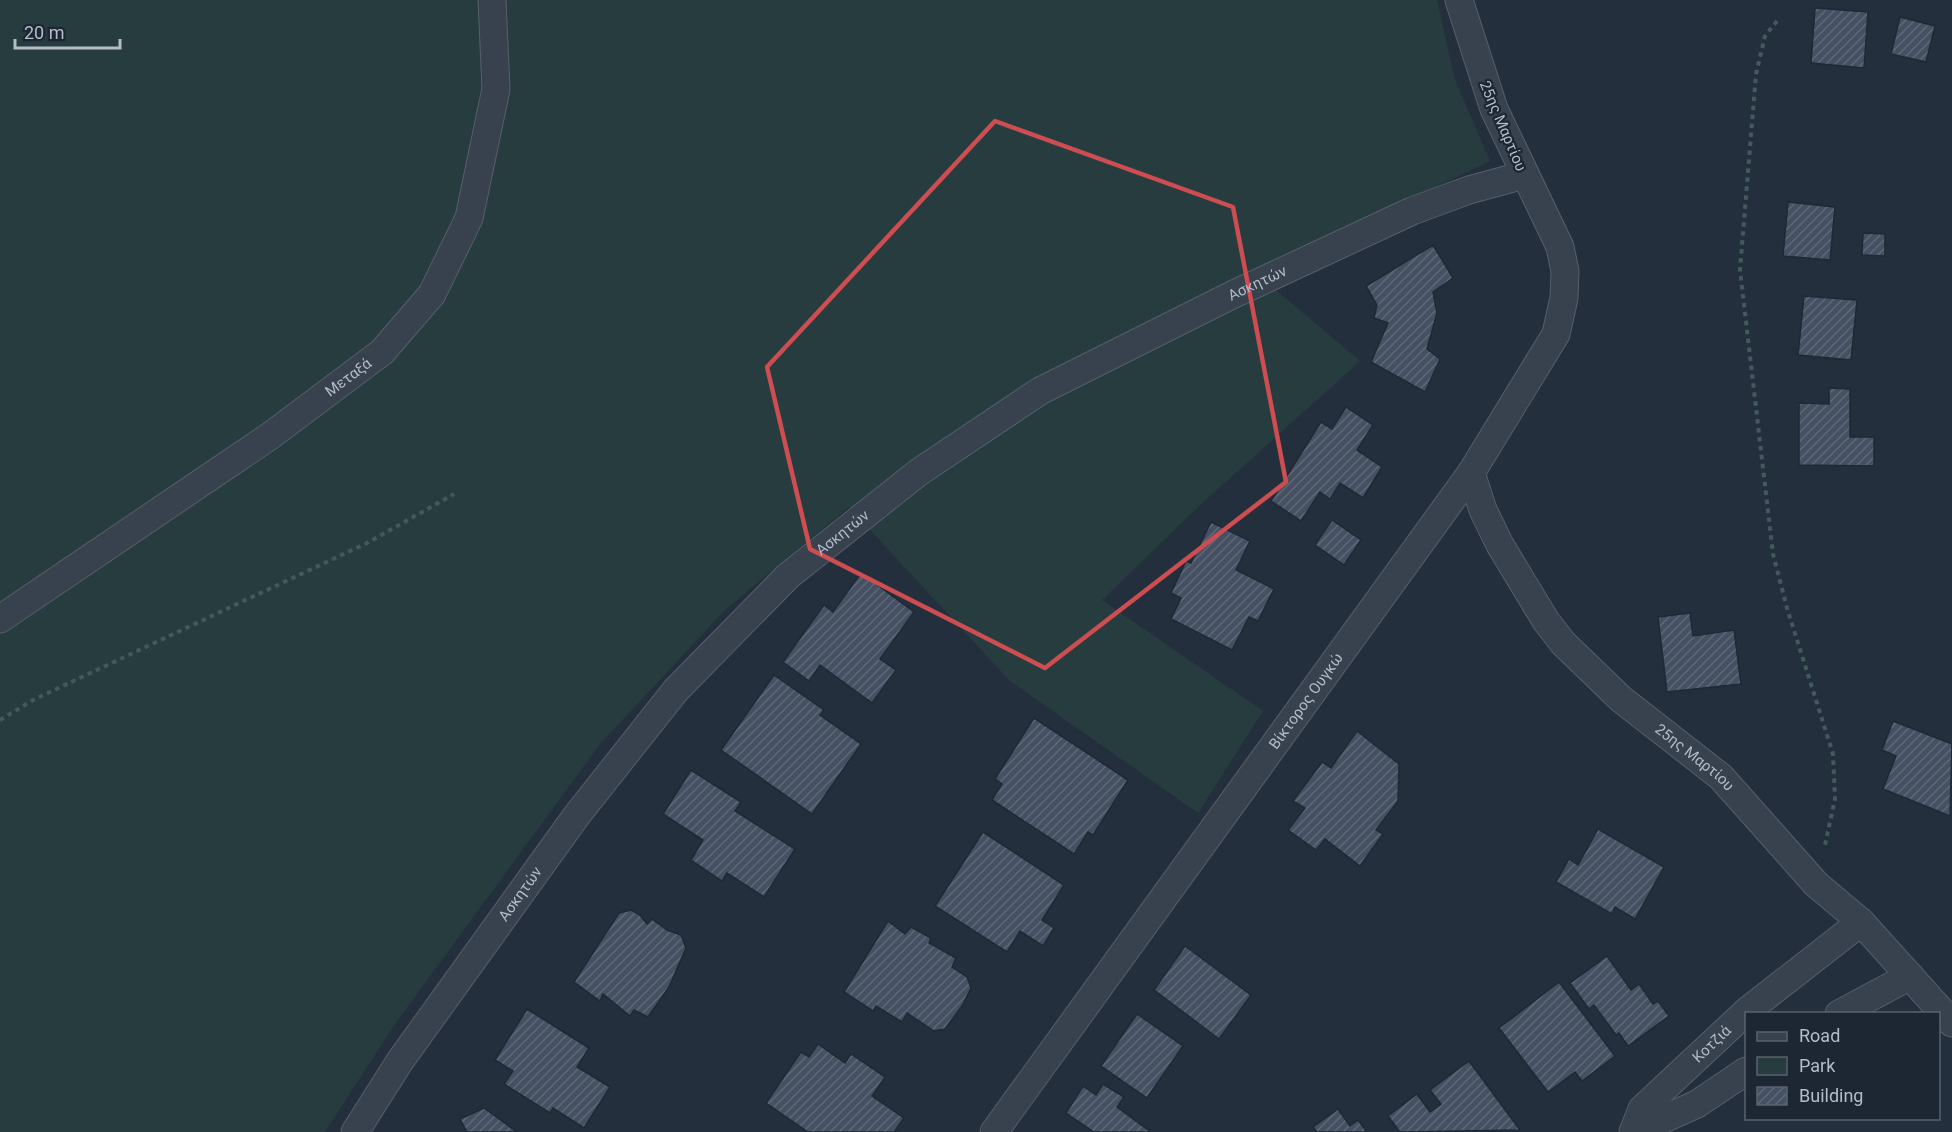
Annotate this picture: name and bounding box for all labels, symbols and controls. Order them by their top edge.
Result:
scale bar [15,12,120,50]
text: 20 m [24,22,64,43]
street label: 25ης Μαρτίου [1476,78,1530,174]
street label: Ασκητών [1225,262,1290,304]
street label: Μεταξά [322,354,375,400]
street label: Ασκητών [812,506,873,559]
street label: Βίκτορος Ουγκώ [1265,649,1347,753]
street label: 25ης Μαρτίου [1651,720,1738,795]
street label: Ασκητών [495,863,546,925]
legend [1745,1012,1940,1120]
street label: Κοτζιά [1689,1021,1735,1066]
text: Road [1799,1025,1840,1046]
text: Park [1799,1055,1836,1076]
text: Building [1799,1085,1863,1106]

